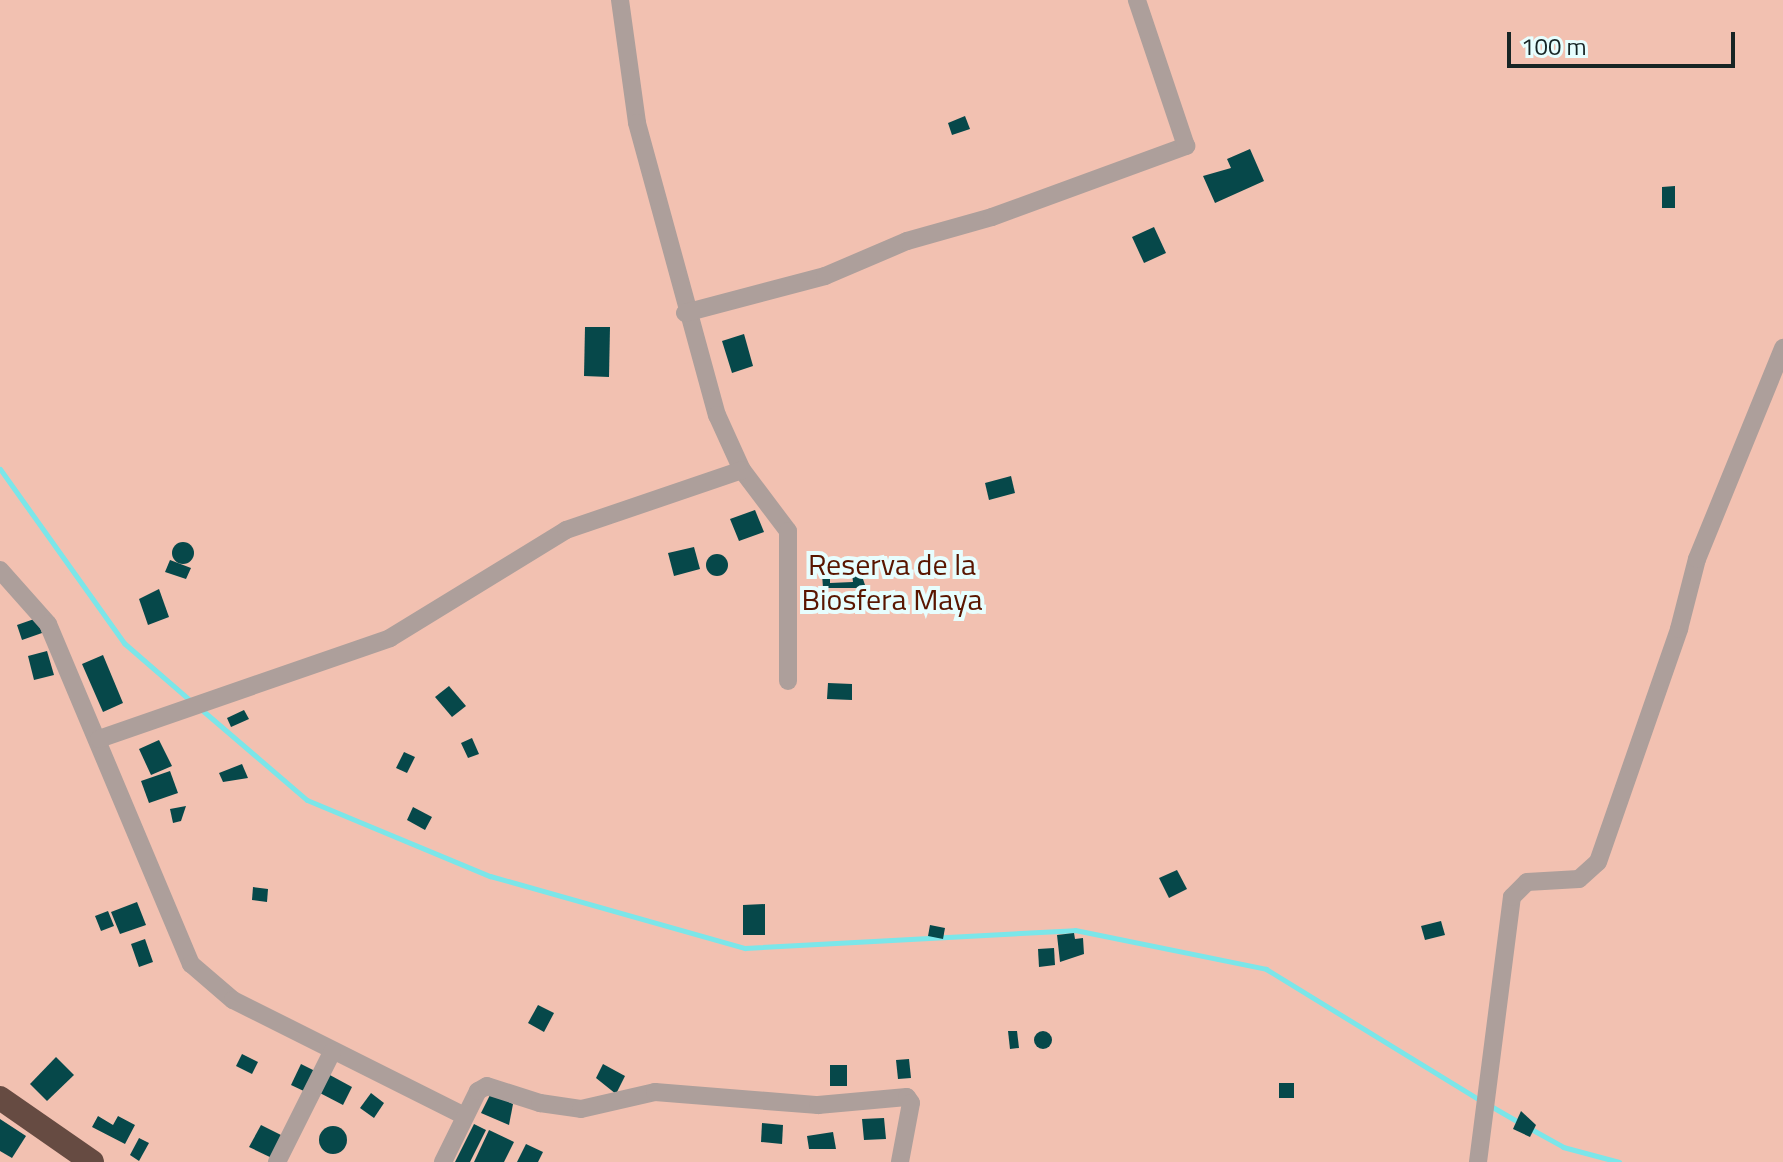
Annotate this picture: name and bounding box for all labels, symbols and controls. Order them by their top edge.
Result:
scale bar [1511,16,1739,66]
text: 100 m [1521,28,1587,64]
park label: Reserva de la Biosfera Maya [802,546,982,616]

